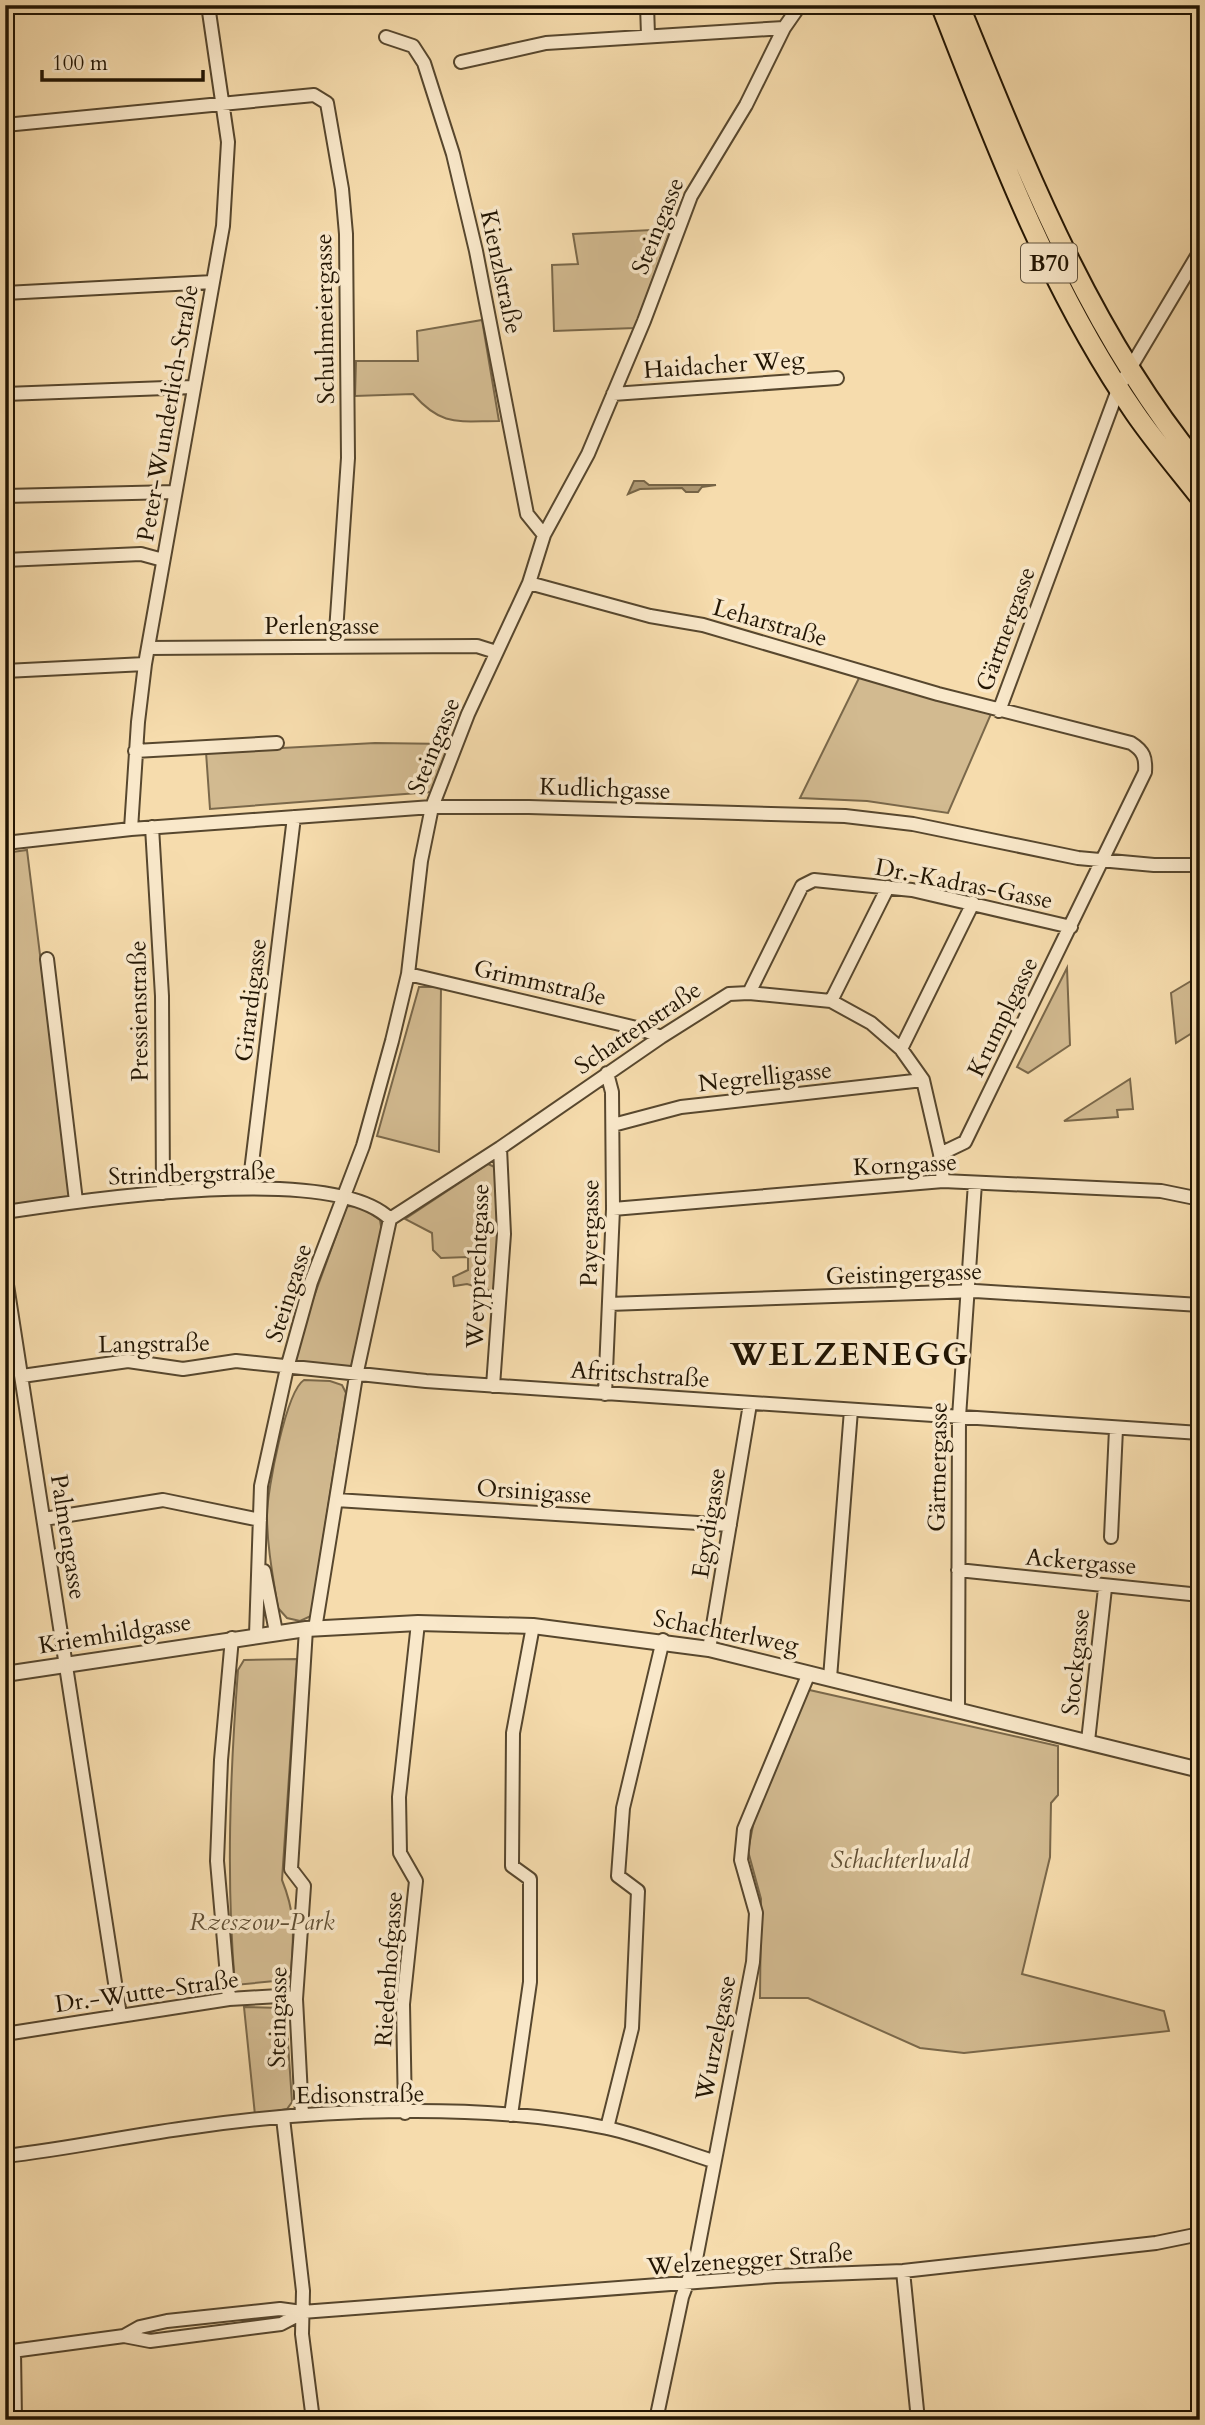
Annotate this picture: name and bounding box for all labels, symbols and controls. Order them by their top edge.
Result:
scale bar [42,38,203,82]
text: 100 m [52,49,108,78]
street label: Steingasse [624,173,692,279]
street label: Kienzlstraße [472,207,530,337]
street label: Schuhmeiergasse [307,233,343,405]
road number: B70 [1021,244,1077,282]
street label: Peter-Wunderlich-Straße [129,282,207,544]
street label: Haidacher Weg [642,343,806,387]
street label: Gärtnergasse [968,562,1044,696]
street label: Leharstraße [709,591,831,655]
street label: Perlengasse [264,610,380,643]
street label: Steingasse [400,693,468,799]
street label: Kudlichgasse [539,770,671,808]
street label: Dr.-Kadras-Gasse [872,851,1056,917]
street label: Girardigasse [227,936,275,1064]
street label: Pressienstraße [121,940,157,1082]
street label: Krumplgasse [960,951,1046,1083]
street label: Grimmstraße [471,952,609,1014]
street label: Schattenstraße [568,973,708,1083]
street label: Negrelligasse [697,1054,833,1100]
street label: Korngasse [852,1146,958,1184]
street label: Strindbergstraße [108,1155,276,1193]
street label: Payergasse [573,1179,607,1287]
street label: Weyprechtgasse [459,1183,497,1350]
street label: Steingasse [258,1240,320,1346]
street label: Geistingergasse [825,1255,983,1293]
street label: Langstraße [98,1327,210,1361]
district label: WELZENEGG [729,1333,970,1377]
street label: Afritschstraße [569,1354,711,1396]
street label: Gärtnergasse [920,1402,956,1532]
street label: Egydigasse [684,1465,734,1581]
street label: Palmengasse [42,1472,94,1602]
street label: Orsinigasse [475,1472,593,1512]
street label: Ackergasse [1024,1541,1138,1583]
street label: Schachterlweg [650,1602,802,1662]
street label: Kriemhildgasse [36,1606,194,1662]
street label: Stockgasse [1054,1607,1098,1717]
park label: Schachterlwald [831,1844,971,1877]
street label: Riedenhofgasse [367,1890,411,2048]
park label: Rzeszow-Park [189,1906,335,1939]
street label: Dr.-Wutte-Straße [53,1963,241,2021]
street label: Steingasse [261,1966,295,2068]
street label: Wurzelgasse [688,1973,744,2104]
street label: Edisonstraße [295,2077,425,2113]
street label: Welzenegger Straße [645,2236,854,2284]

